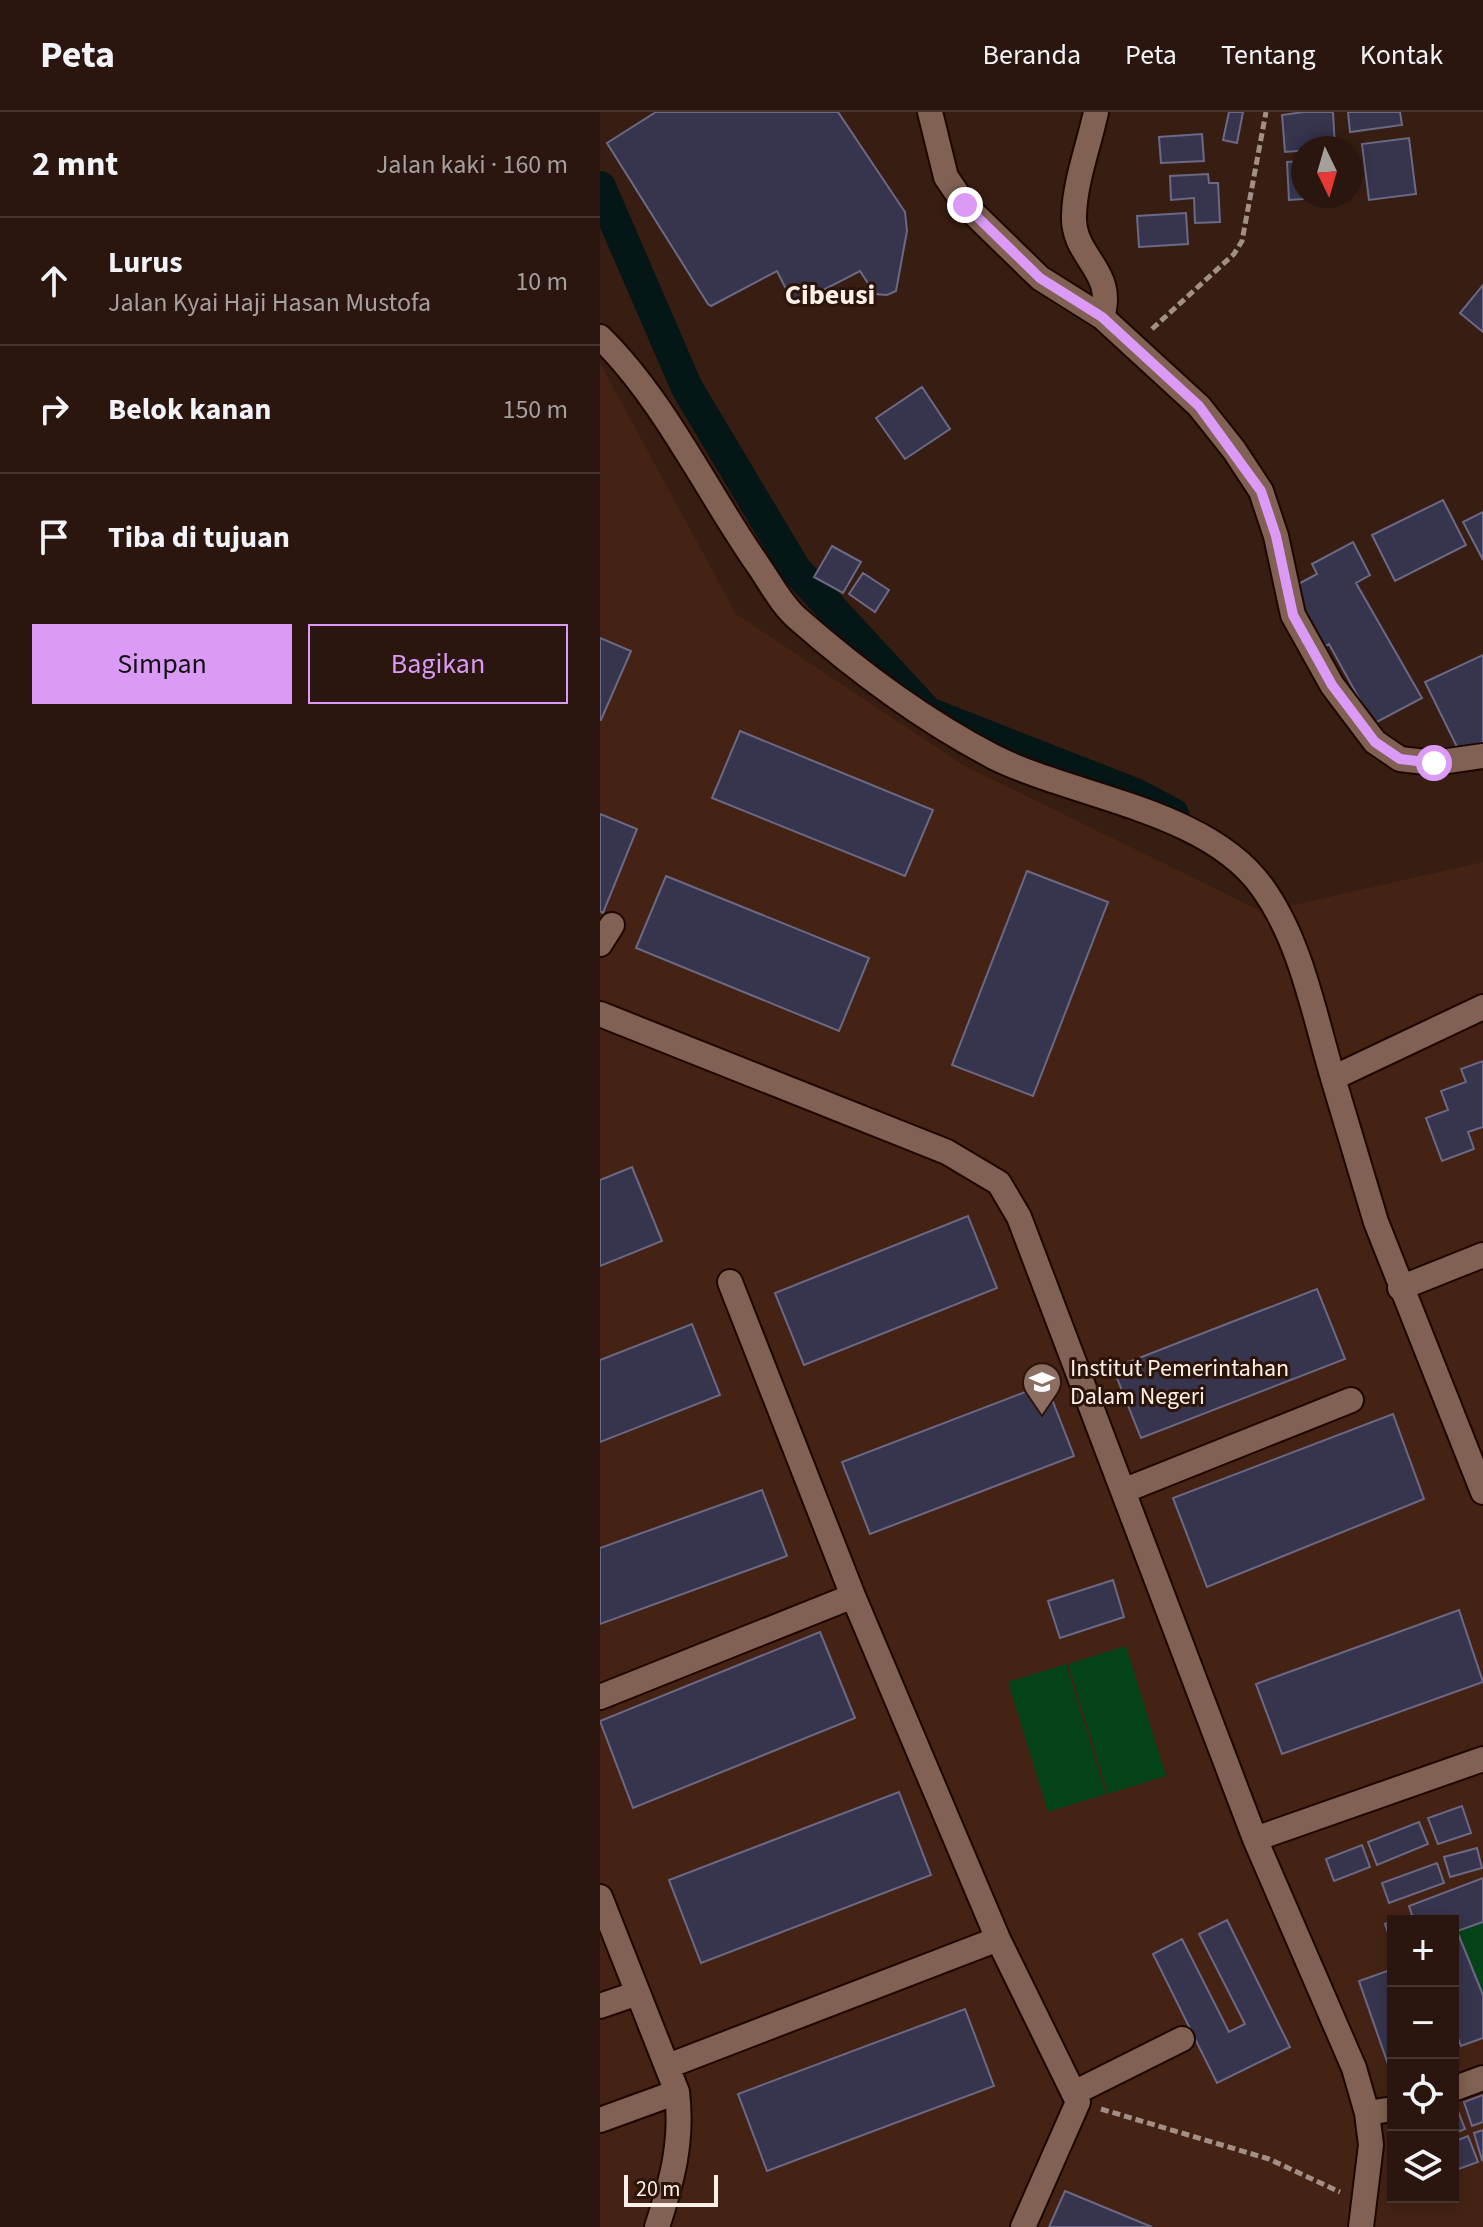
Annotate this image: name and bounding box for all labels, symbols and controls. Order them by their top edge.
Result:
text: Peta [40,28,115,82]
text: Beranda [983,35,1081,75]
text: Peta [1125,35,1177,75]
text: Tentang [1221,35,1316,75]
text: Kontak [1360,35,1443,75]
north arrow [1291,136,1363,208]
text: 2 mnt [32,140,118,189]
text: Jalan kaki · 160 m [376,146,568,183]
route end [947,187,983,223]
text: Lurus [108,241,183,284]
icon: ahead [32,259,76,303]
text: 10 m [515,263,568,300]
district label: Cibeusi [785,275,875,315]
text: Jalan Kyai Haji Hasan Mustofa [108,284,431,321]
icon: right [32,387,76,431]
text: Belok kanan [108,388,271,431]
text: 150 m [502,391,568,428]
icon: arrive [32,515,76,559]
text: Tiba di tujuan [108,516,290,559]
button: Simpan [32,624,292,704]
button: Bagikan [308,624,568,704]
route start [1416,745,1452,781]
place label: Institut Pemerintahan Dalam Negeri [1070,1351,1289,1414]
school or university icon: Institut Pemerintahan Dalam Negeri [1021,1361,1063,1416]
map controls [1387,1915,1459,2203]
button: + [1387,1915,1459,1987]
button: − [1387,1987,1459,2059]
button: locate [1387,2059,1459,2131]
button: layers [1387,2131,1459,2203]
scale bar [624,2171,718,2207]
text: 20 m [636,2173,681,2205]

